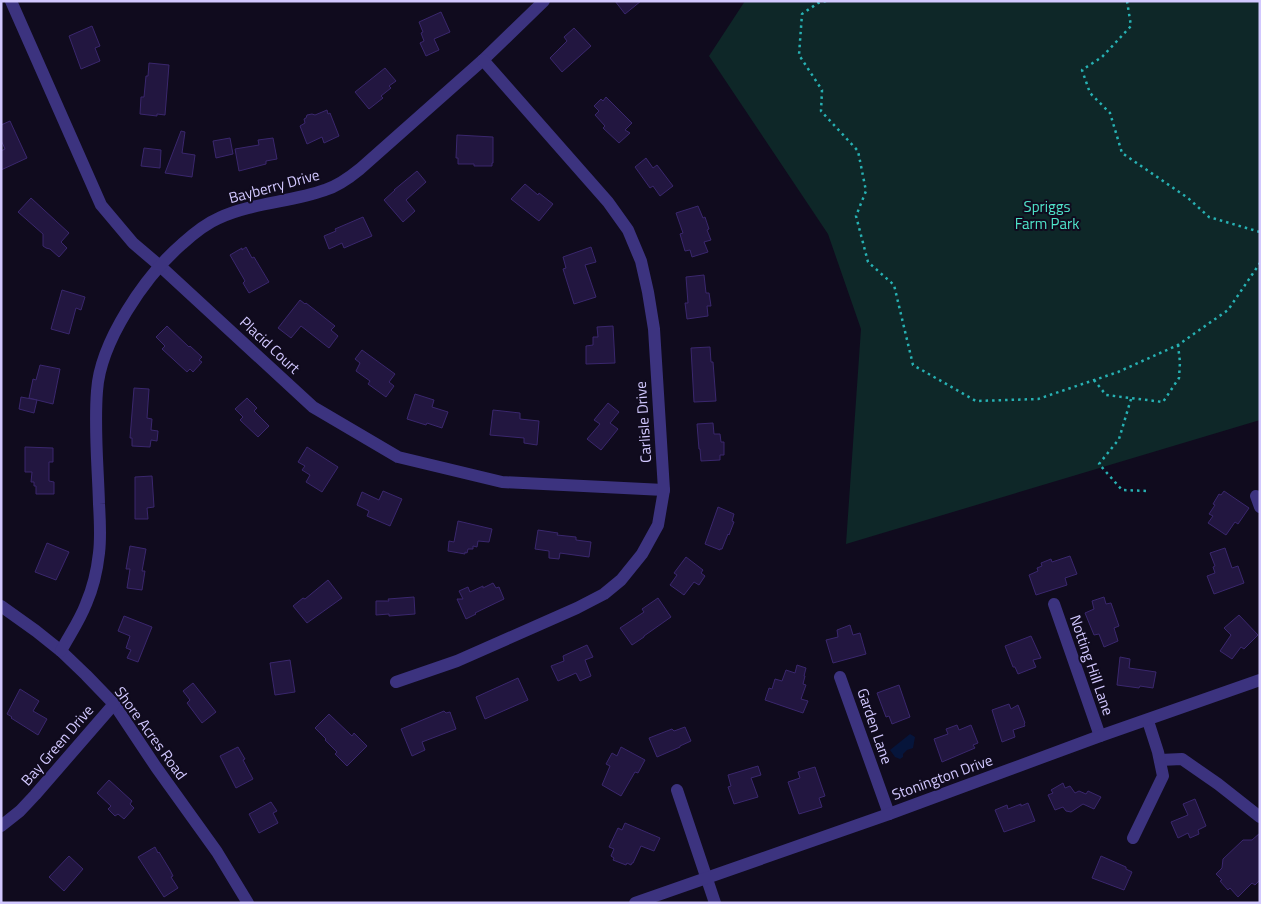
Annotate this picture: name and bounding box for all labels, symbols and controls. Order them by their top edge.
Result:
street label: Bayberry Drive [226,163,322,209]
park label: Spriggs Farm Park [1015,195,1079,235]
street label: Placid Court [235,311,306,380]
street label: Carlisle Drive [629,380,657,464]
street label: Notting Hill Lane [1064,612,1120,718]
street label: Shore Acres Road [109,681,193,785]
street label: Garden Lane [851,685,899,767]
street label: Bay Green Drive [15,699,99,791]
street label: Stonington Drive [888,748,996,806]

